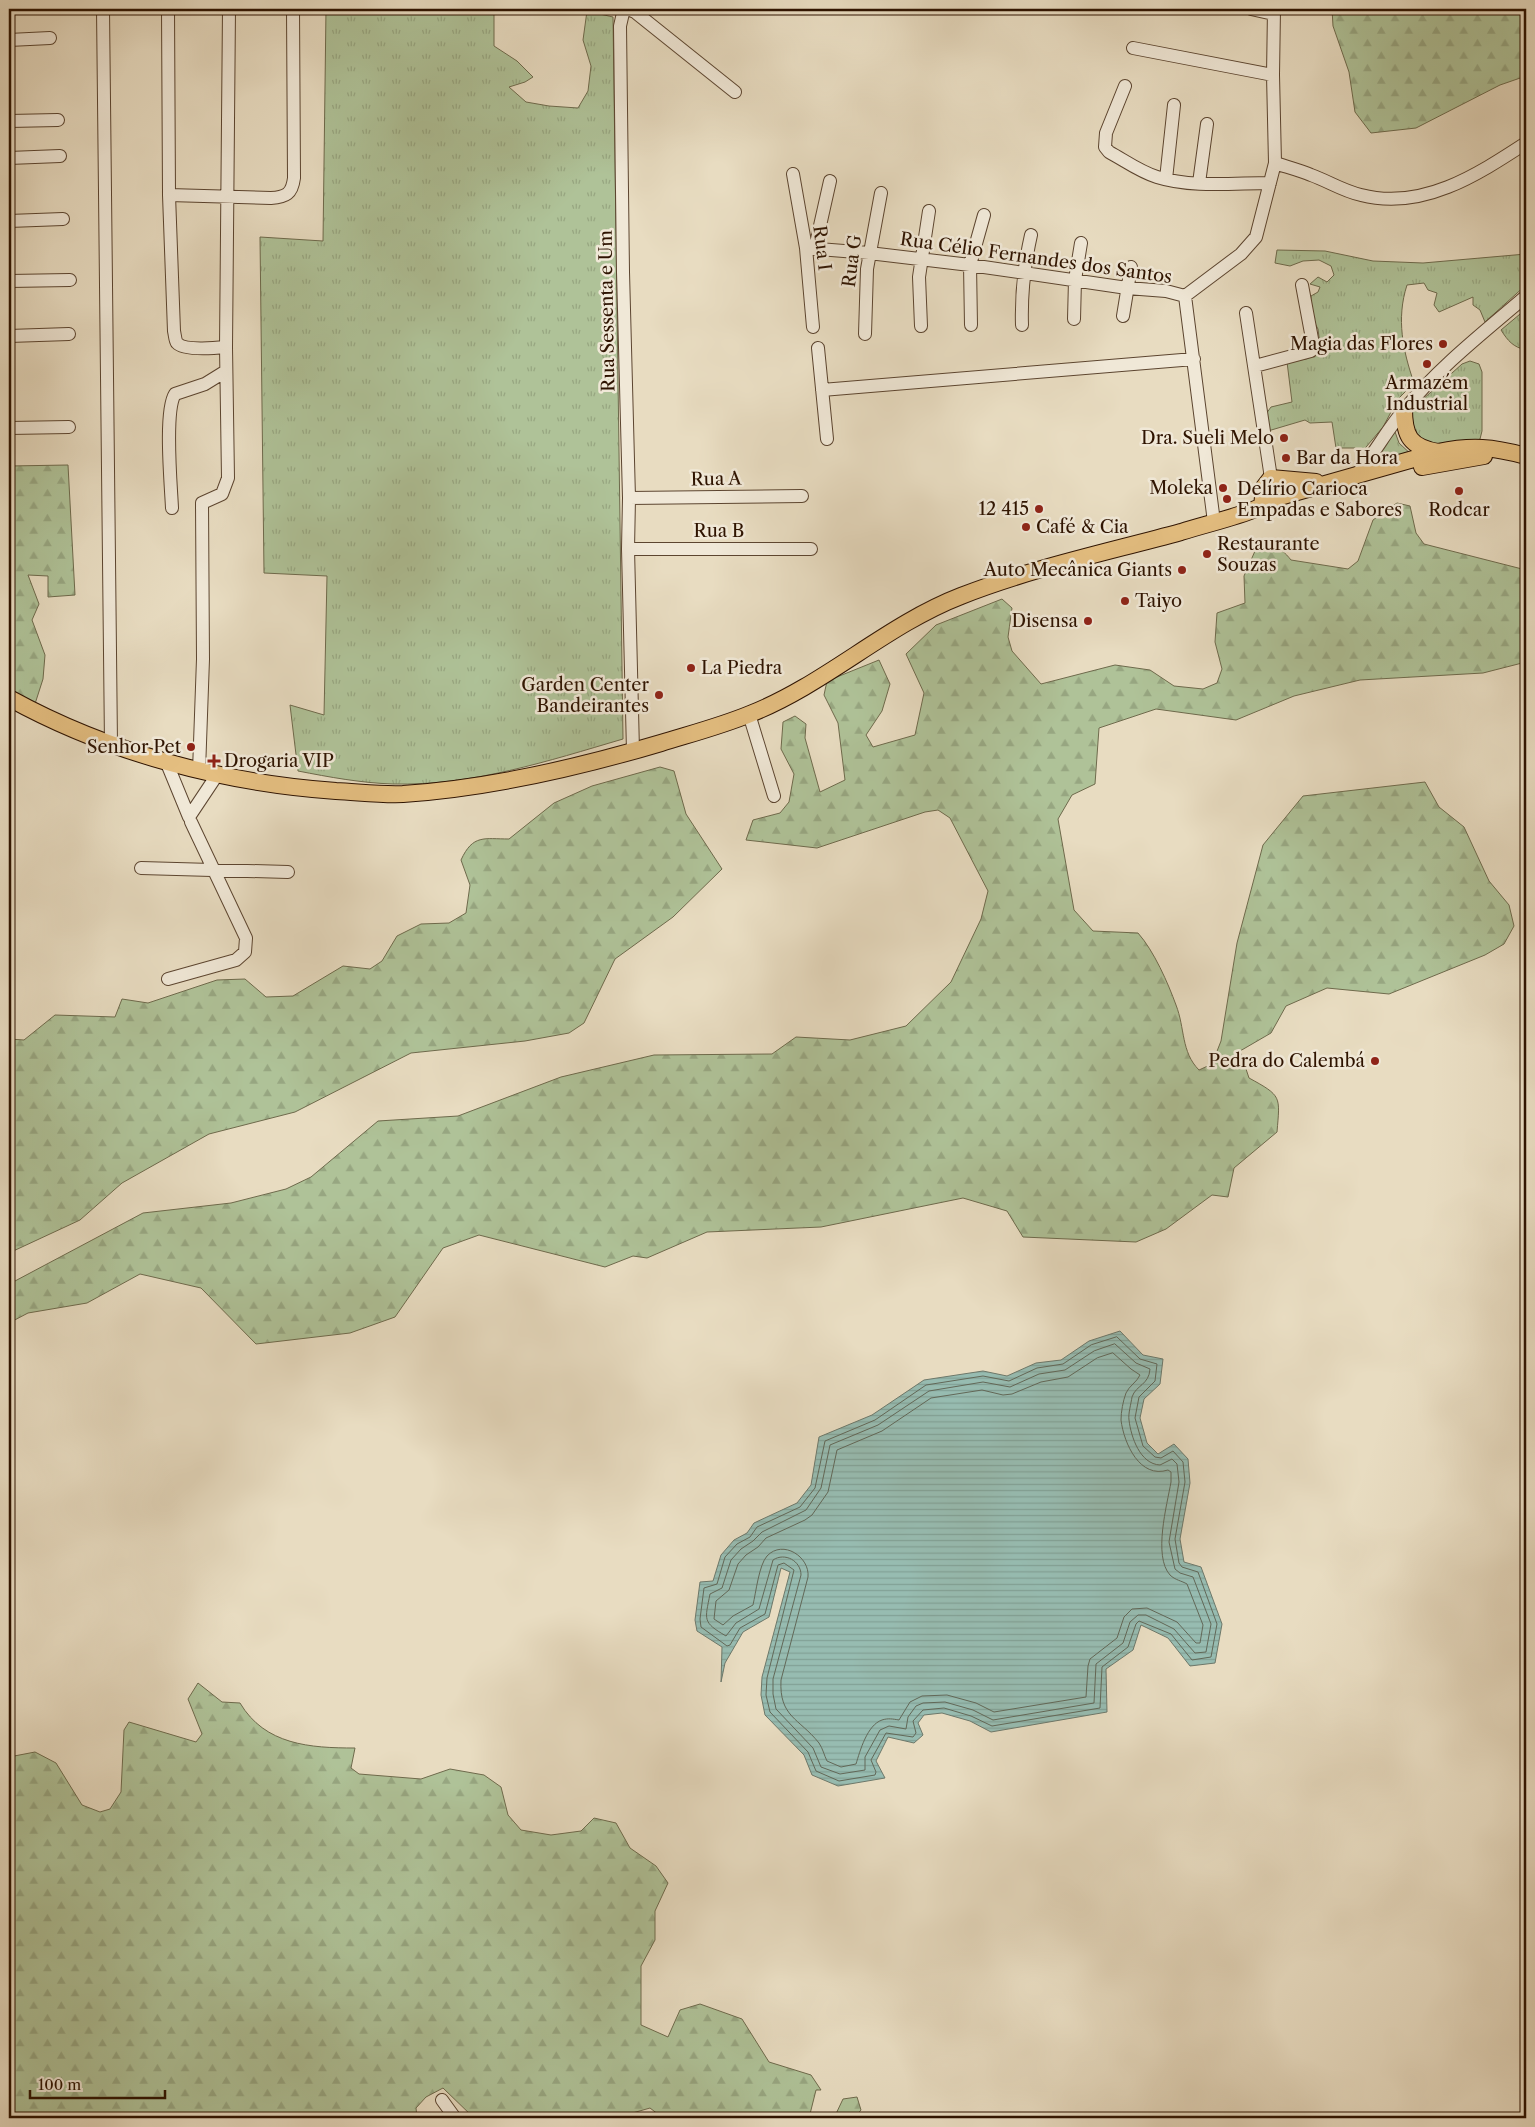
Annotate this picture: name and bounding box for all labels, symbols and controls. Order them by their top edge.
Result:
street label: Rua I [808,224,836,272]
street label: Rua Célio Fernandes dos Santos [899,228,1173,288]
street label: Rua Sessenta e Um [595,230,619,392]
street label: Rua G [838,233,866,289]
place label: Magia das Flores [1290,333,1433,355]
marker: Magia das Flores [1437,338,1449,350]
marker: Armazém Industrial [1421,358,1433,370]
place label: Armazém Industrial [1384,372,1469,415]
place label: Dra. Sueli Melo [1141,427,1274,449]
marker: Dra. Sueli Melo [1278,432,1290,444]
place label: Bar da Hora [1296,447,1399,469]
marker: Bar da Hora [1280,452,1292,464]
street label: Rua A [690,468,742,490]
place label: Moleka [1149,477,1213,499]
place label: Delírio Carioca Empadas e Sabores [1237,478,1402,521]
marker: Moleka [1217,482,1229,494]
marker: Rodcar [1453,485,1465,497]
marker: Delírio Carioca Empadas e Sabores [1221,493,1233,505]
place label: 12 415 [979,498,1029,520]
place label: Rodcar [1428,499,1490,521]
marker: 12 415 [1033,503,1045,515]
place label: Café & Cia [1036,516,1129,538]
street label: Rua B [694,520,744,542]
marker: Café & Cia [1020,521,1032,533]
place label: Restaurante Souzas [1217,533,1320,576]
marker: Restaurante Souzas [1201,548,1213,560]
place label: Auto Mecânica Giants [983,559,1172,581]
marker: Auto Mecânica Giants [1176,564,1188,576]
place label: Taiyo [1135,590,1182,612]
marker: Taiyo [1119,595,1131,607]
place label: Disensa [1011,610,1079,632]
marker: Disensa [1082,615,1094,627]
place label: La Piedra [701,657,783,679]
marker: La Piedra [685,662,697,674]
place label: Garden Center Bandeirantes [521,674,649,717]
marker: Garden Center Bandeirantes [653,689,665,701]
place label: Senhor Pet [87,736,182,758]
marker: Senhor Pet [185,741,197,753]
place label: Drogaria VIP [224,750,334,772]
marker: Drogaria VIP [208,755,220,767]
place label: Pedra do Calembá [1208,1050,1366,1072]
marker: Pedra do Calembá [1369,1055,1381,1067]
scale bar [30,2067,165,2099]
text: 100 m [38,2075,81,2094]

